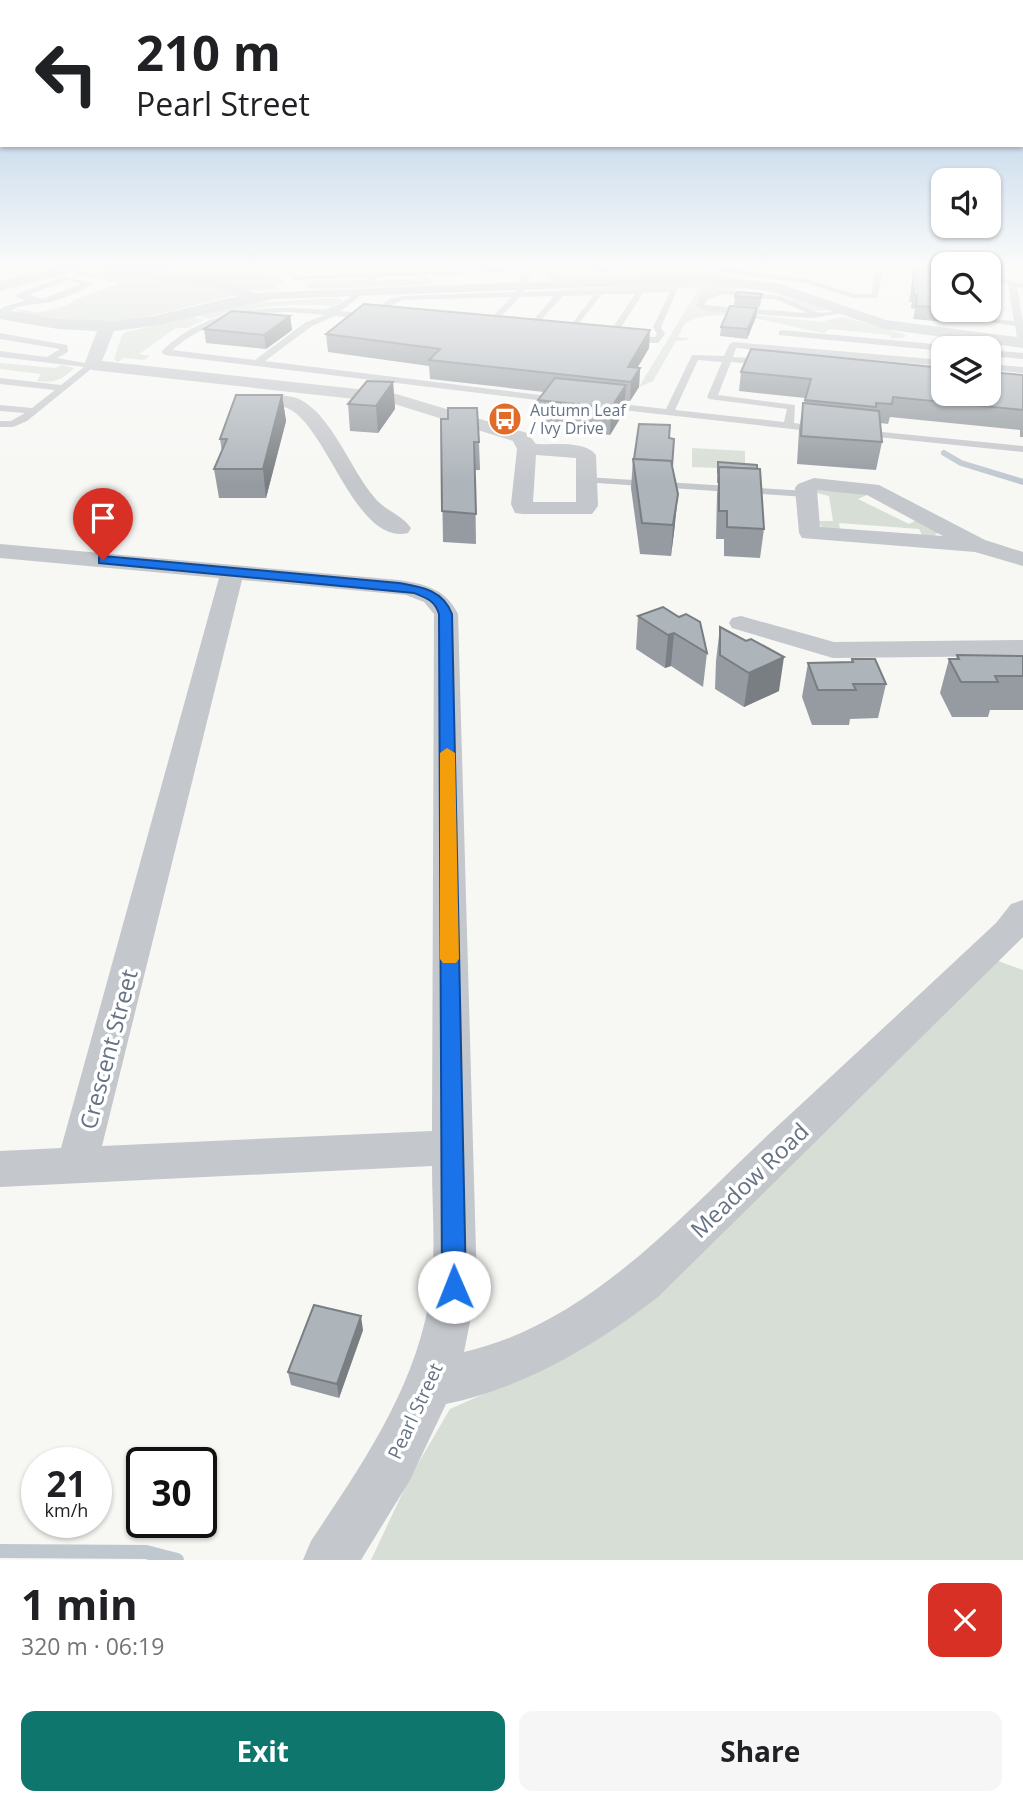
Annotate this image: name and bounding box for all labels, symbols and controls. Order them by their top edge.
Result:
text: 210 m [136,19,281,85]
icon: left [21,28,112,119]
text: Pearl Street [136,82,310,125]
map controls [931,168,1001,406]
button: sound [931,168,1001,238]
button: search [931,252,1001,322]
button: layers [931,336,1001,406]
place label: Autumn Leaf / Ivy Drive [530,399,627,439]
bus stop icon: Autumn Leaf / Ivy Drive [486,400,524,438]
pin [73,488,133,560]
icon: arrive [84,499,122,537]
street label: Crescent Street [71,966,145,1132]
street label: Meadow Road [683,1115,815,1245]
position arrow [417,1250,491,1324]
street label: Pearl Street [381,1359,449,1463]
speed limit sign: 30 [126,1447,217,1538]
text: 21 [46,1460,87,1507]
text: km/h [45,1498,88,1522]
text: 1 min [21,1575,138,1632]
button: close [928,1583,1002,1657]
text: 320 m · 06:19 [21,1630,164,1662]
button: Exit [21,1711,505,1791]
button: Share [519,1711,1002,1791]

